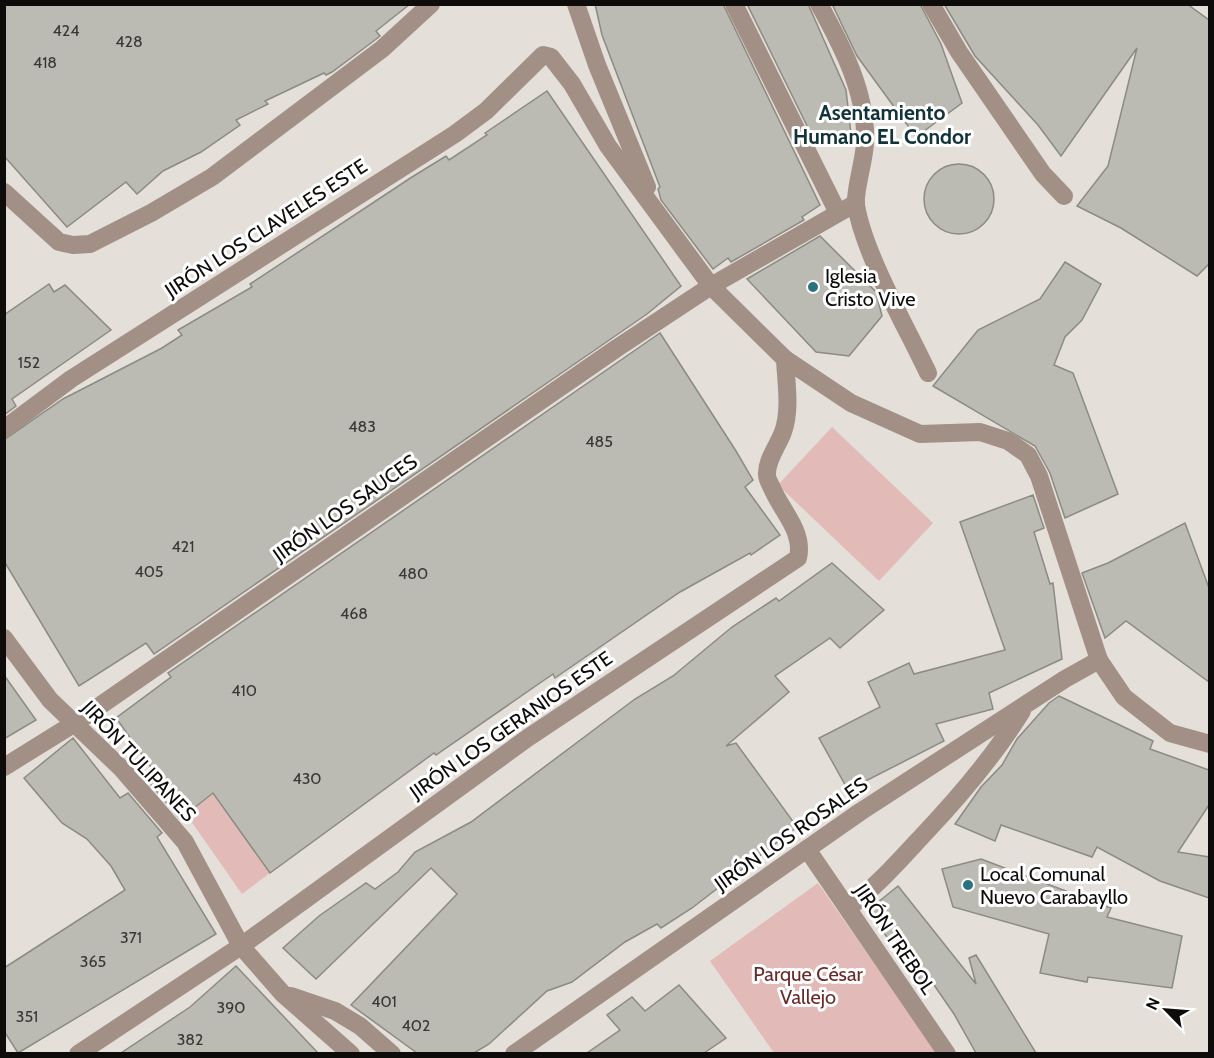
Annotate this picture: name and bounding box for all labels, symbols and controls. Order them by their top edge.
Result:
house number: 424 [53,21,79,40]
house number: 428 [115,32,143,51]
house number: 418 [33,53,57,72]
district label: Asentamiento Humano EL Condor [793,100,971,149]
street label: JIRÓN LOS CLAVELES ESTE [160,154,372,303]
place label: Iglesia Cristo Vive [825,264,915,311]
marker: Iglesia Cristo Vive [806,280,820,294]
house number: 152 [18,353,40,372]
house number: 483 [348,417,376,436]
house number: 485 [585,432,613,451]
street label: JIRÓN LOS SAUCES [267,449,422,567]
house number: 421 [172,537,194,556]
house number: 405 [134,562,164,581]
house number: 480 [398,564,428,583]
house number: 468 [340,604,368,623]
street label: JIRÓN LOS GERANIOS ESTE [404,646,617,805]
house number: 410 [231,681,257,700]
street label: JIRÓN TULIPANES [76,695,201,827]
house number: 430 [292,769,322,788]
street label: JIRÓN LOS ROSALES [709,772,873,896]
place label: Local Comunal Nuevo Carabayllo [980,862,1128,909]
marker: Local Comunal Nuevo Carabayllo [961,878,975,892]
street label: JIRÓN TREBOL [849,879,941,999]
house number: 371 [120,928,142,947]
house number: 365 [80,952,106,971]
park label: Parque César Vallejo [753,962,864,1009]
north arrow [1136,980,1196,1040]
house number: 401 [371,992,397,1011]
text: N [1142,995,1164,1013]
house number: 390 [217,998,245,1017]
house number: 351 [16,1007,38,1026]
house number: 402 [402,1016,430,1035]
house number: 382 [177,1030,203,1049]

